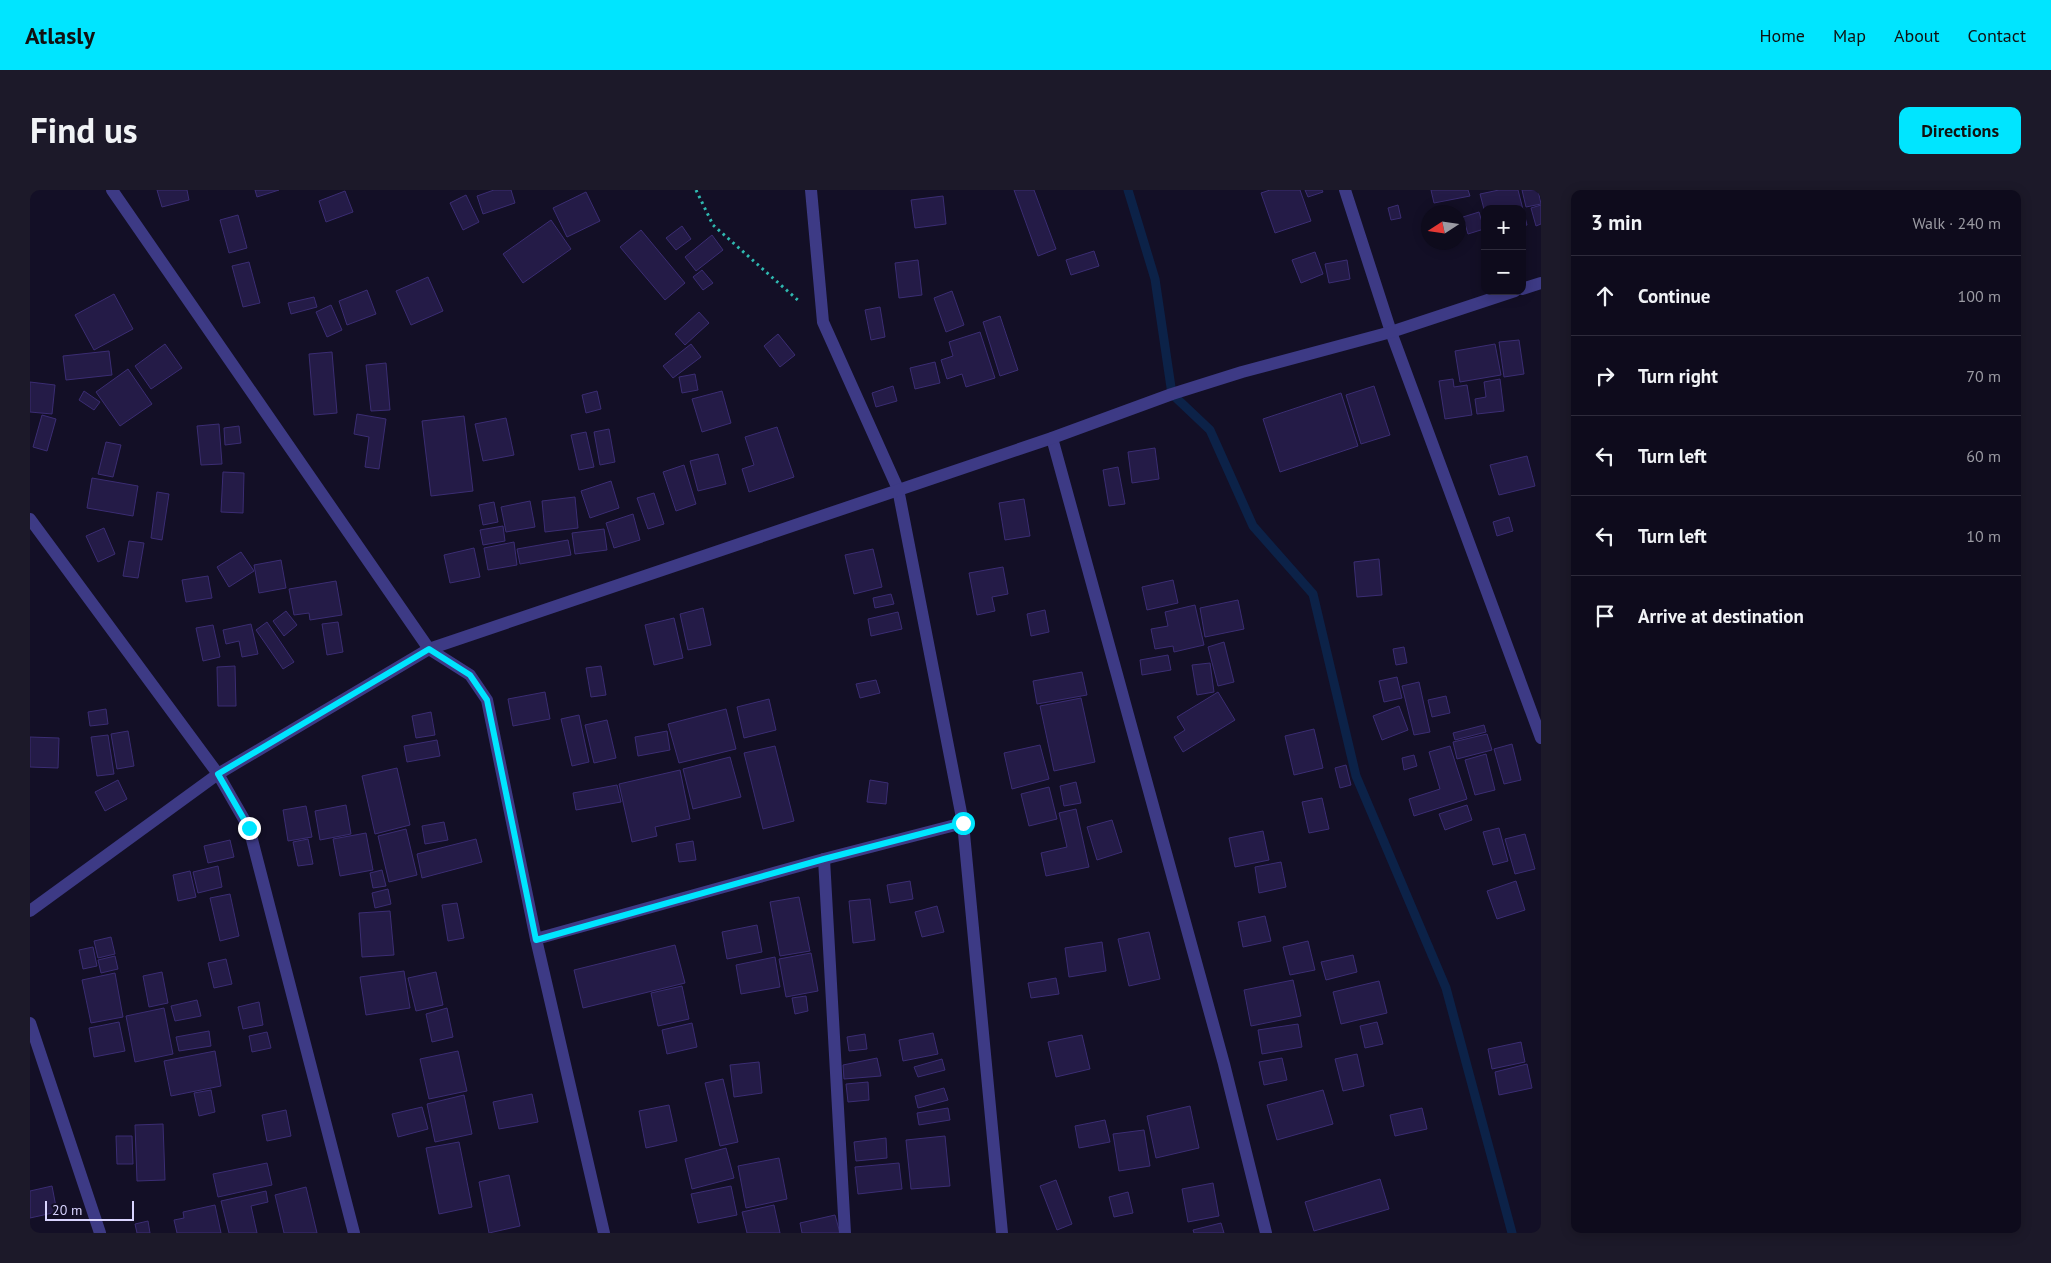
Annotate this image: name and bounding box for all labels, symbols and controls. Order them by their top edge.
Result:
text: Atlasly [25,20,95,51]
text: Home [1759,24,1805,47]
text: Map [1833,24,1866,47]
text: About [1894,24,1940,47]
text: Contact [1968,24,2026,47]
text: Find us [30,107,138,153]
button: Directions [1899,107,2021,154]
north arrow [1421,205,1466,250]
map controls [1481,205,1526,295]
button: + [1481,205,1526,250]
text: 3 min [1591,209,1642,236]
text: Walk · 240 m [1912,213,2001,233]
button: − [1481,250,1526,295]
icon: ahead [1591,282,1619,310]
text: Continue [1638,284,1710,308]
text: 100 m [1958,286,2001,306]
icon: right [1591,362,1619,390]
text: Turn right [1638,364,1718,388]
text: 70 m [1966,366,2001,386]
icon: left [1591,442,1619,470]
text: Turn left [1638,444,1707,468]
text: 60 m [1966,446,2001,466]
icon: left [1591,522,1619,550]
text: Turn left [1638,524,1707,548]
text: 10 m [1966,526,2001,546]
icon: arrive [1591,602,1619,630]
text: Arrive at destination [1638,604,1804,628]
route start [952,812,975,835]
route end [238,817,261,840]
scale bar [45,1198,134,1221]
text: 20 m [52,1201,82,1219]

